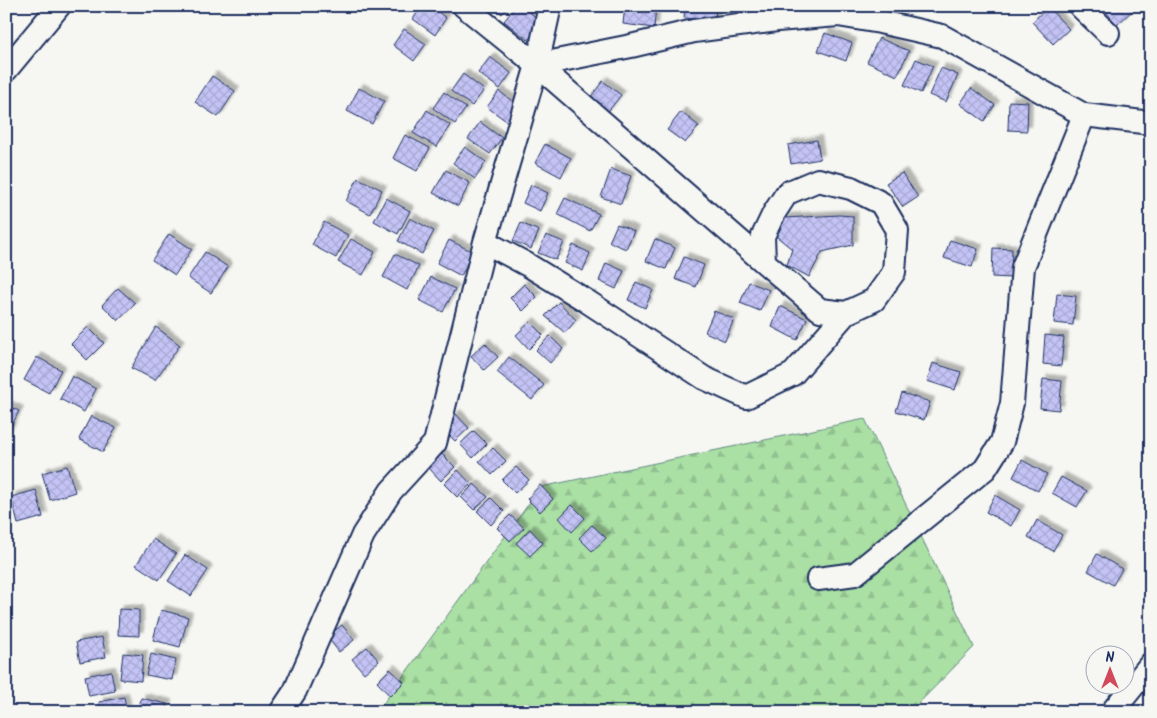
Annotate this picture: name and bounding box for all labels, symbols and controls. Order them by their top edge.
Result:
north arrow [1084,646,1134,696]
text: N [1106,647,1115,669]

